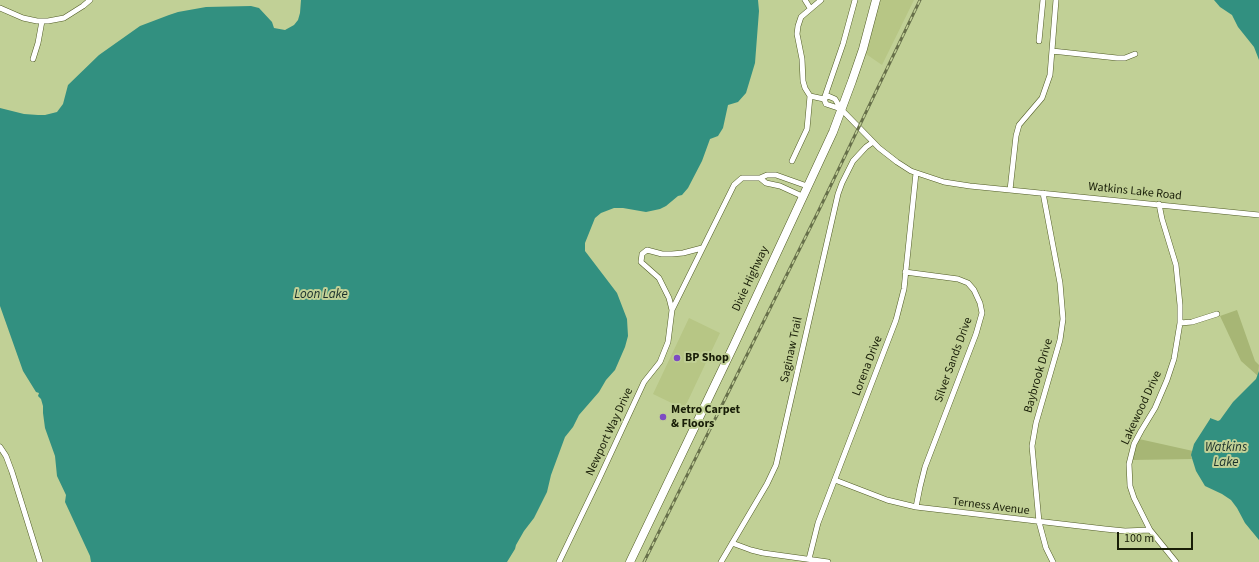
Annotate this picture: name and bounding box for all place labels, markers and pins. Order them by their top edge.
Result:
place label: BP Shop [685,351,729,365]
marker: BP Shop [672,353,682,363]
place label: Metro Carpet & Floors [671,403,740,431]
marker: Metro Carpet & Floors [658,412,668,422]

